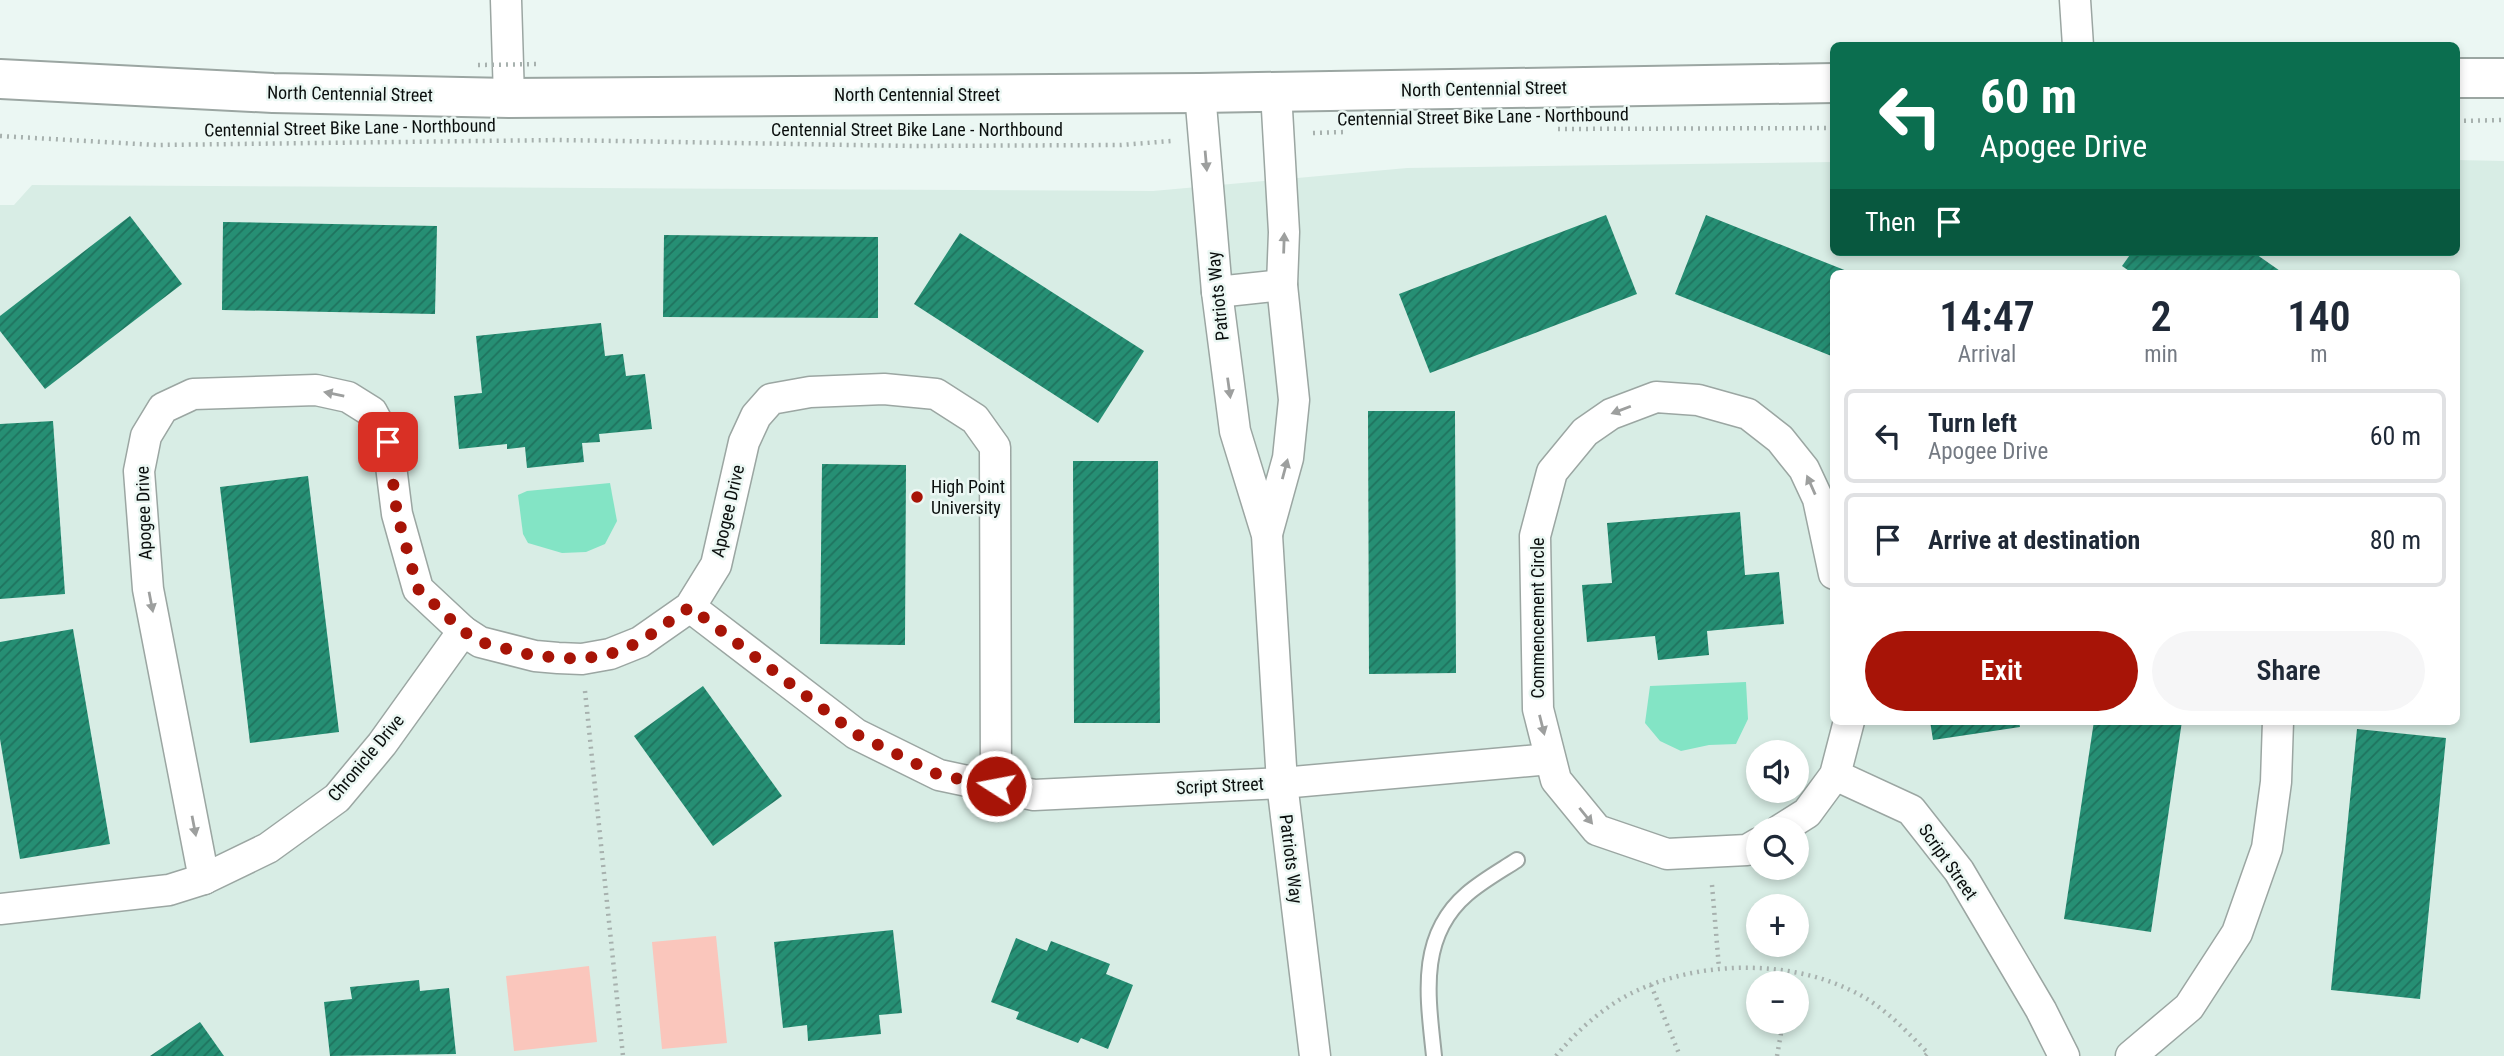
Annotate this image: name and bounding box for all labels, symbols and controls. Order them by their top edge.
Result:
text: 60 m [1980,68,2077,125]
icon: left [1865,70,1956,161]
street label: North Centennial Street [1401,77,1567,100]
street label: North Centennial Street [267,82,433,105]
street label: North Centennial Street [834,84,1000,105]
street label: Centennial Street Bike Lane - Northbound [1337,103,1629,130]
street label: Centennial Street Bike Lane - Northbound [204,114,496,141]
street label: Centennial Street Bike Lane - Northbound [771,119,1063,140]
text: Apogee Drive [1980,127,2147,165]
one-way arrow [1201,151,1212,173]
icon: arrive [1930,203,1968,241]
text: Then [1865,207,1916,237]
one-way arrow [1278,232,1289,254]
street label: Patriots Way [1202,250,1233,342]
text: 14:47 [1939,292,2035,341]
text: 2 [2151,292,2172,341]
text: 140 [2287,292,2351,341]
text: Arrival [1958,341,2016,368]
text: min [2144,341,2178,368]
text: m [2310,341,2328,368]
one-way arrow [1224,377,1235,399]
one-way arrow [323,389,345,400]
one-way arrow [1610,405,1631,416]
text: Turn left [1928,408,2017,438]
pin [358,412,418,472]
icon: left [1869,417,1907,455]
text: 60 m [2370,421,2421,451]
icon: arrive [369,423,407,461]
text: Apogee Drive [1928,438,2048,465]
one-way arrow [1280,458,1290,479]
street label: Apogee Drive [707,463,748,559]
street label: Apogee Drive [131,466,156,560]
one-way arrow [1805,474,1816,495]
place label: High Point University [931,476,1005,518]
marker: High Point University [909,489,925,505]
icon: arrive [1869,521,1907,559]
text: Arrive at destination [1928,525,2140,555]
text: 80 m [2370,525,2421,555]
street label: Commencement Circle [1527,538,1548,698]
one-way arrow [145,591,156,613]
button: Exit [1865,631,2138,711]
button: Share [2152,631,2425,711]
street label: Chronicle Drive [323,710,408,805]
one-way arrow [1537,714,1548,736]
map controls [1746,740,1809,1034]
button: sound [1746,740,1809,803]
position arrow [959,749,1033,823]
street label: Script Street [1176,773,1264,798]
one-way arrow [1578,807,1593,825]
street label: Patriots Way [1276,813,1307,905]
one-way arrow [188,815,199,837]
button: search [1746,817,1809,880]
street label: Script Street [1915,820,1982,904]
button: + [1746,894,1809,957]
button: − [1746,971,1809,1034]

